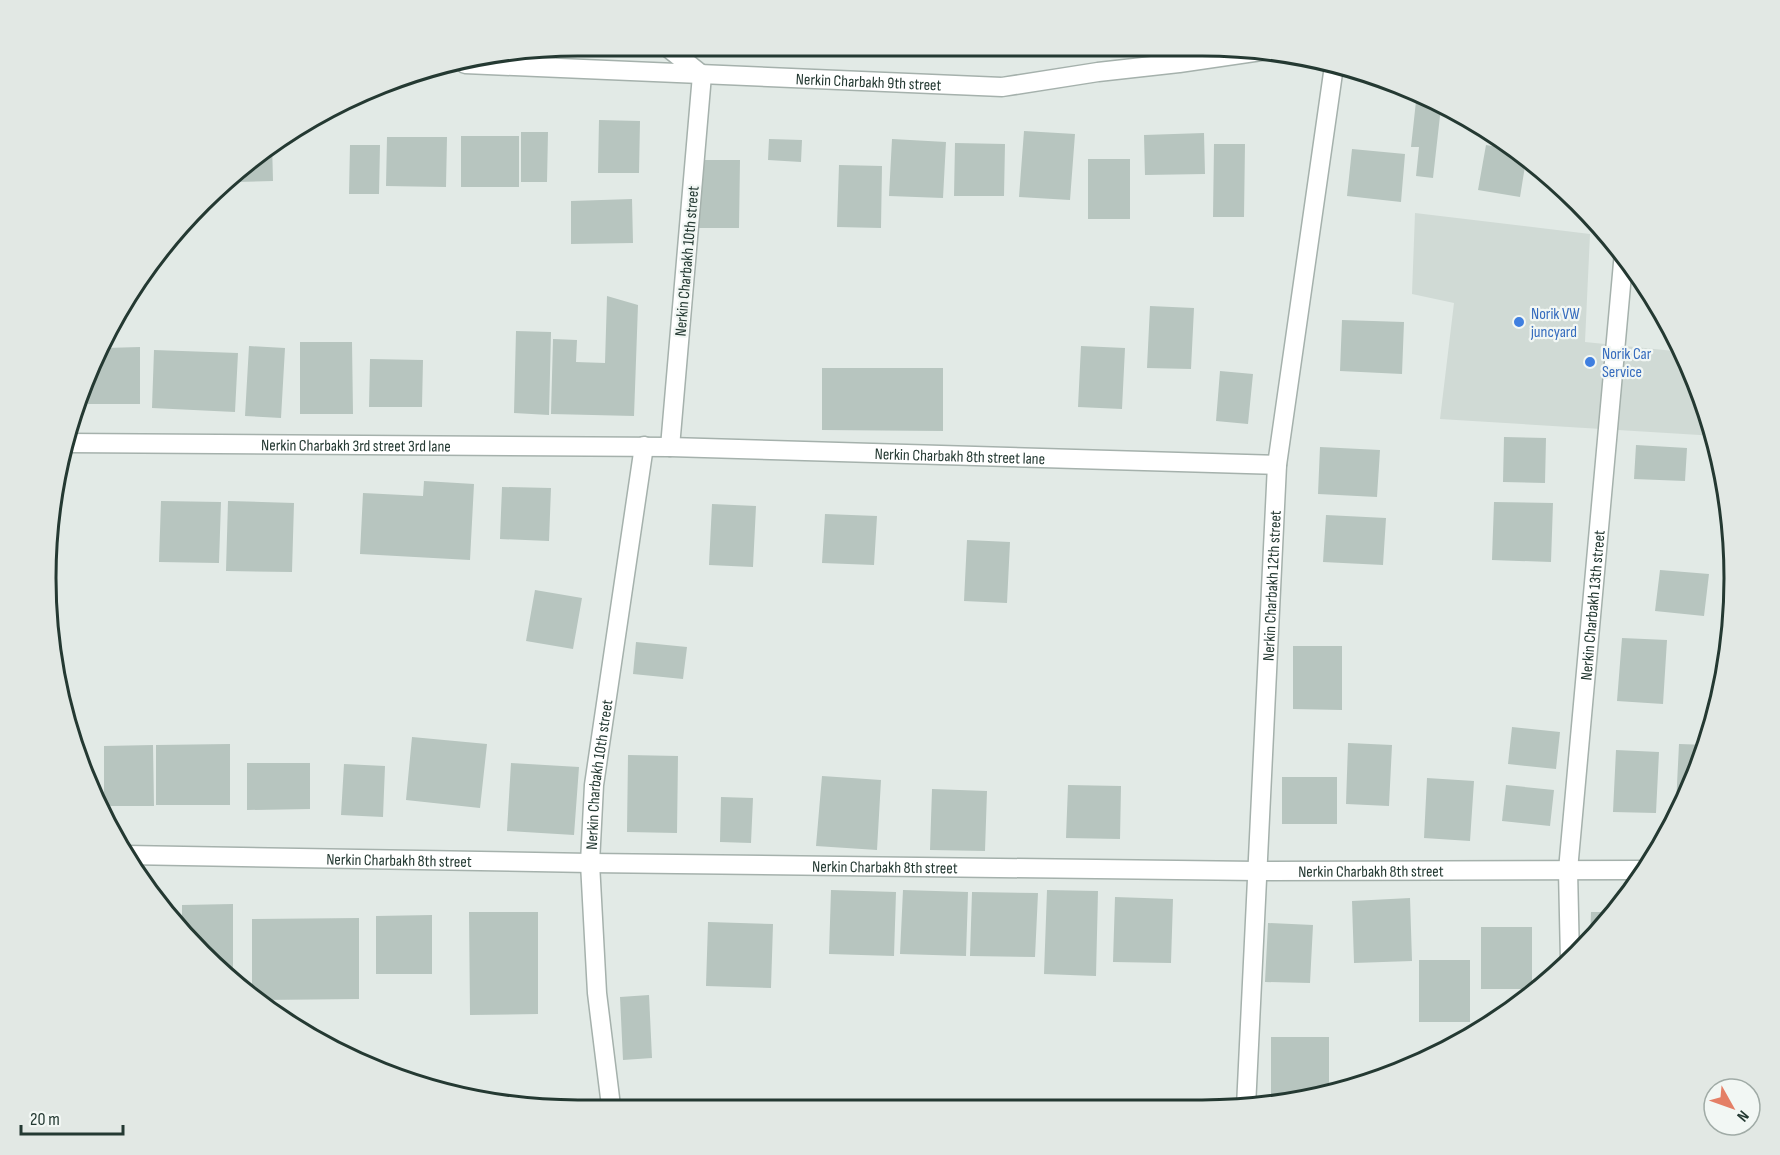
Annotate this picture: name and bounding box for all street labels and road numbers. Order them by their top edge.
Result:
street label: Nerkin Charbakh 9th street [795,70,942,95]
street label: Nerkin Charbakh 10th street [671,185,704,337]
street label: Nerkin Charbakh 3rd street 3rd lane [261,436,451,457]
street label: Nerkin Charbakh 8th street lane [874,445,1045,469]
street label: Nerkin Charbakh 12th street [1260,510,1286,661]
street label: Nerkin Charbakh 13th street [1577,529,1610,681]
street label: Nerkin Charbakh 10th street [583,698,618,850]
street label: Nerkin Charbakh 8th street [326,850,472,872]
street label: Nerkin Charbakh 8th street [812,858,958,878]
street label: Nerkin Charbakh 8th street [1298,863,1444,882]

